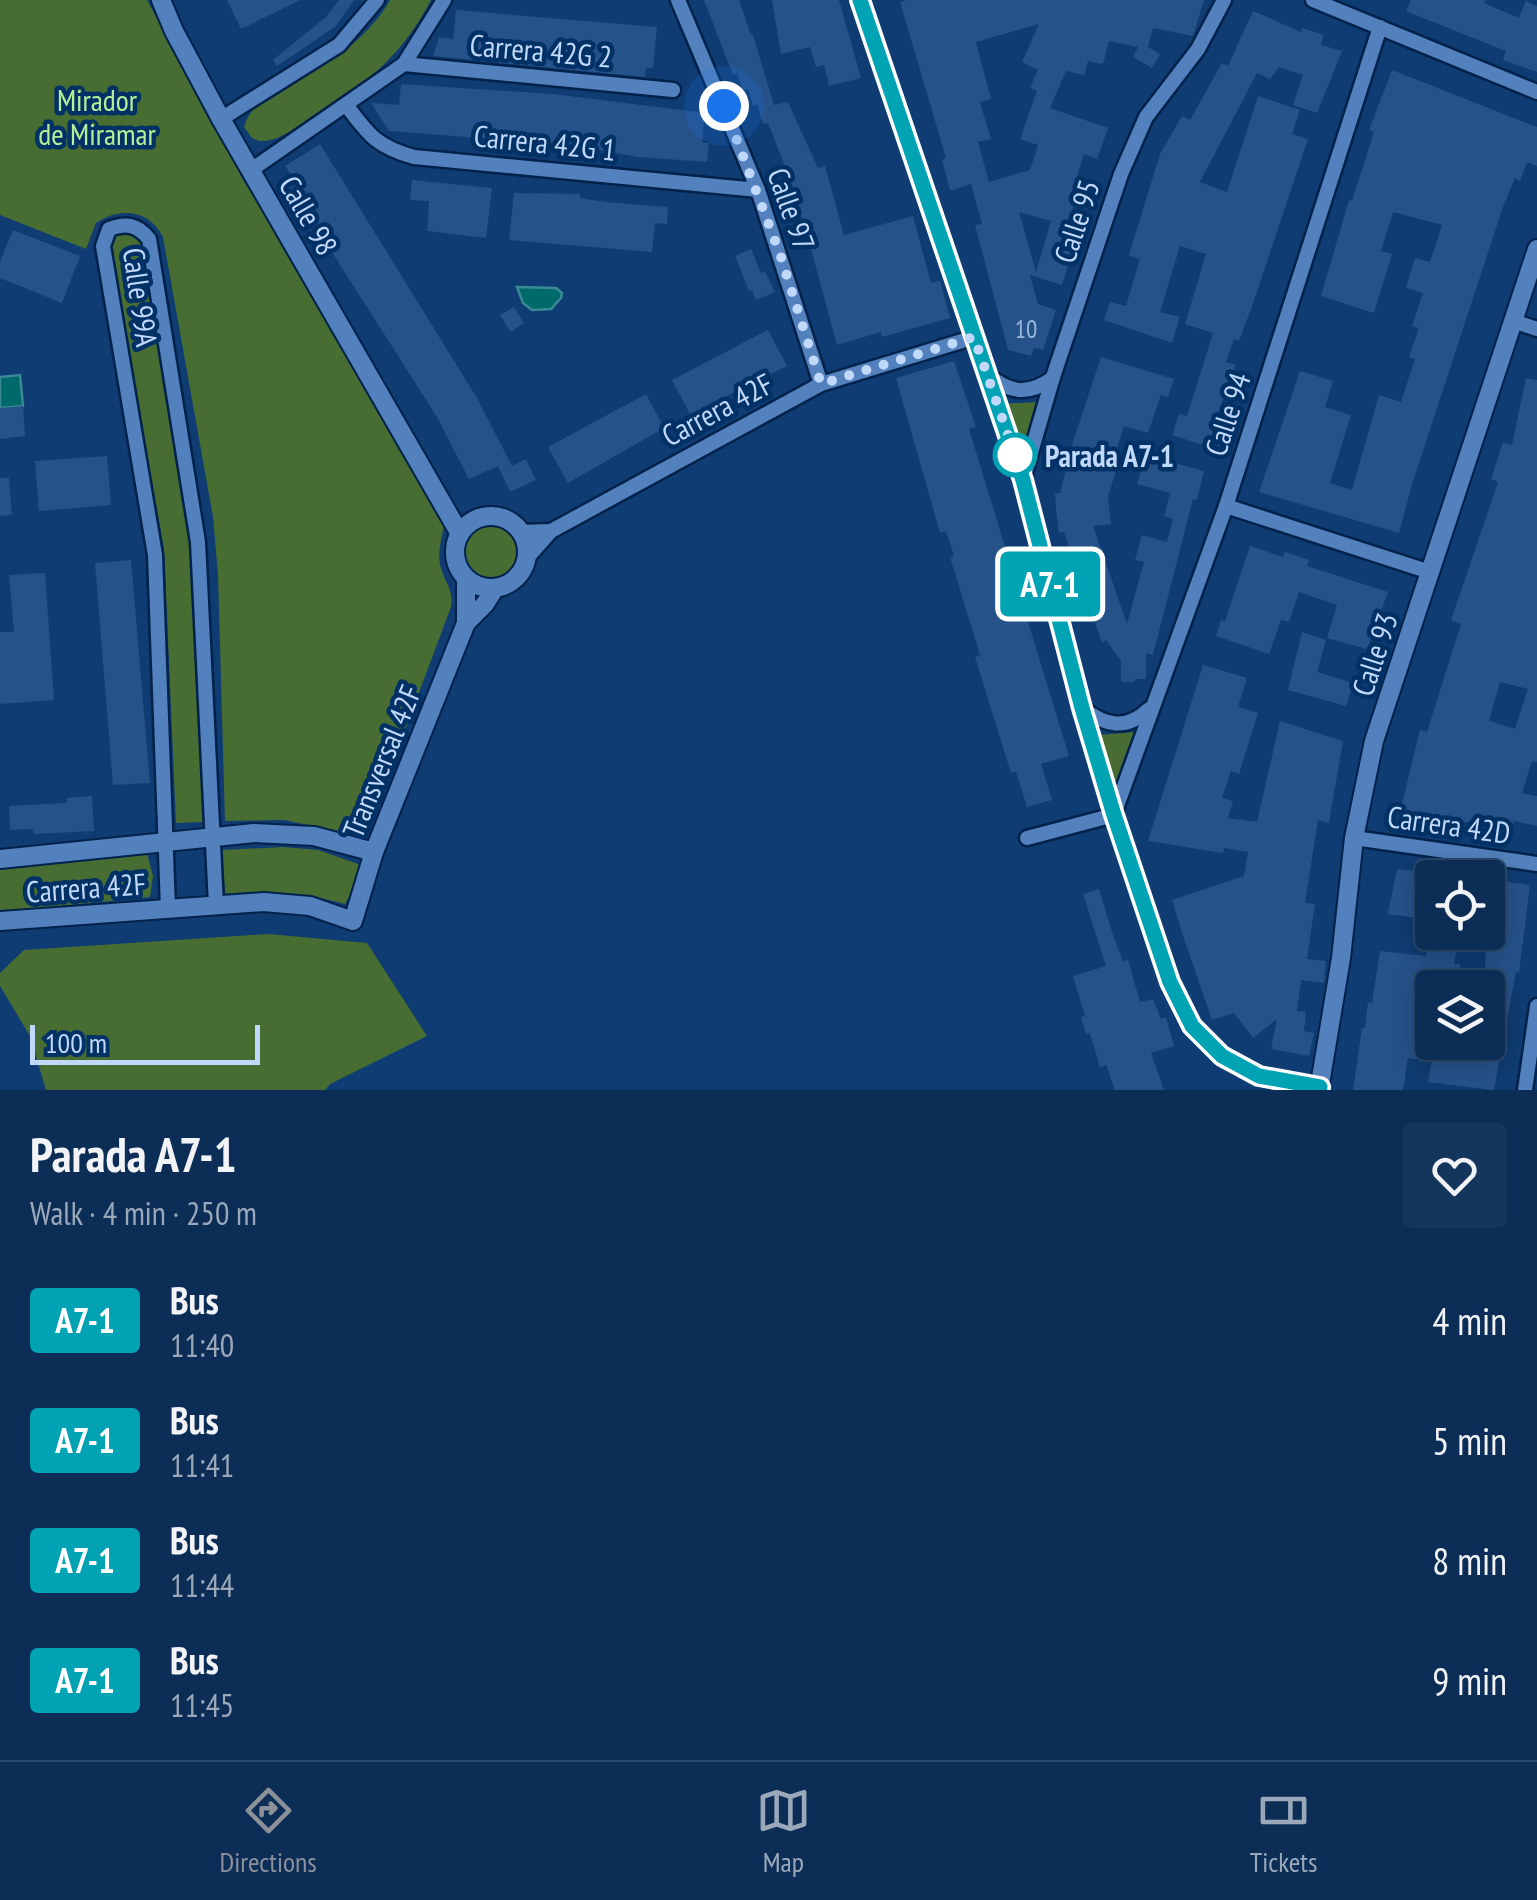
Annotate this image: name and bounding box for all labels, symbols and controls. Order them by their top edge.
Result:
street label: Carrera 42G 2 [468,24,614,76]
park label: Mirador de Miramar [38,80,156,153]
your location [699,81,749,131]
street label: Carrera 42G 1 [472,115,618,169]
street label: Calle 97 [759,162,825,256]
street label: Calle 98 [271,168,347,262]
street label: Calle 95 [1044,175,1108,267]
street label: Calle 99A [115,245,167,350]
house number: 10 [1015,313,1037,345]
street label: Carrera 42F [655,364,779,454]
street label: Calle 94 [1195,368,1259,460]
marker: Parada A7-1 [994,434,1036,476]
place label: Parada A7-1 [1045,436,1174,475]
line badge: A7-1 [980,552,1120,616]
text: A7-1 [1020,561,1080,607]
street label: Calle 93 [1342,608,1406,700]
street label: Transversal 42F [333,679,429,843]
street label: Carrera 42D [1385,796,1513,852]
map controls [1415,860,1505,1060]
button: locate [1415,860,1505,950]
street label: Carrera 42F [25,863,147,911]
button: layers [1415,970,1505,1060]
scale bar [30,1020,260,1064]
text: 100 m [45,1024,107,1061]
text: Parada A7-1 [30,1123,237,1185]
button: heart [1402,1123,1507,1228]
text: Walk · 4 min · 250 m [30,1192,257,1234]
text: Bus [170,1275,219,1324]
text: 4 min [1432,1296,1507,1345]
text: A7-1 [55,1297,115,1343]
text: 11:40 [170,1324,234,1366]
text: Bus [170,1395,219,1444]
text: 5 min [1432,1416,1507,1465]
text: A7-1 [55,1417,115,1463]
text: 11:41 [170,1444,234,1486]
text: Bus [170,1515,219,1564]
text: 8 min [1432,1536,1507,1585]
text: A7-1 [55,1537,115,1583]
text: 11:44 [170,1564,234,1606]
text: Bus [170,1635,219,1684]
text: 9 min [1432,1656,1507,1705]
text: A7-1 [55,1657,115,1703]
text: 11:45 [170,1684,234,1726]
tab: Directions [219,1783,317,1880]
tab: Map [756,1783,811,1880]
tab: Tickets [1250,1783,1318,1880]

